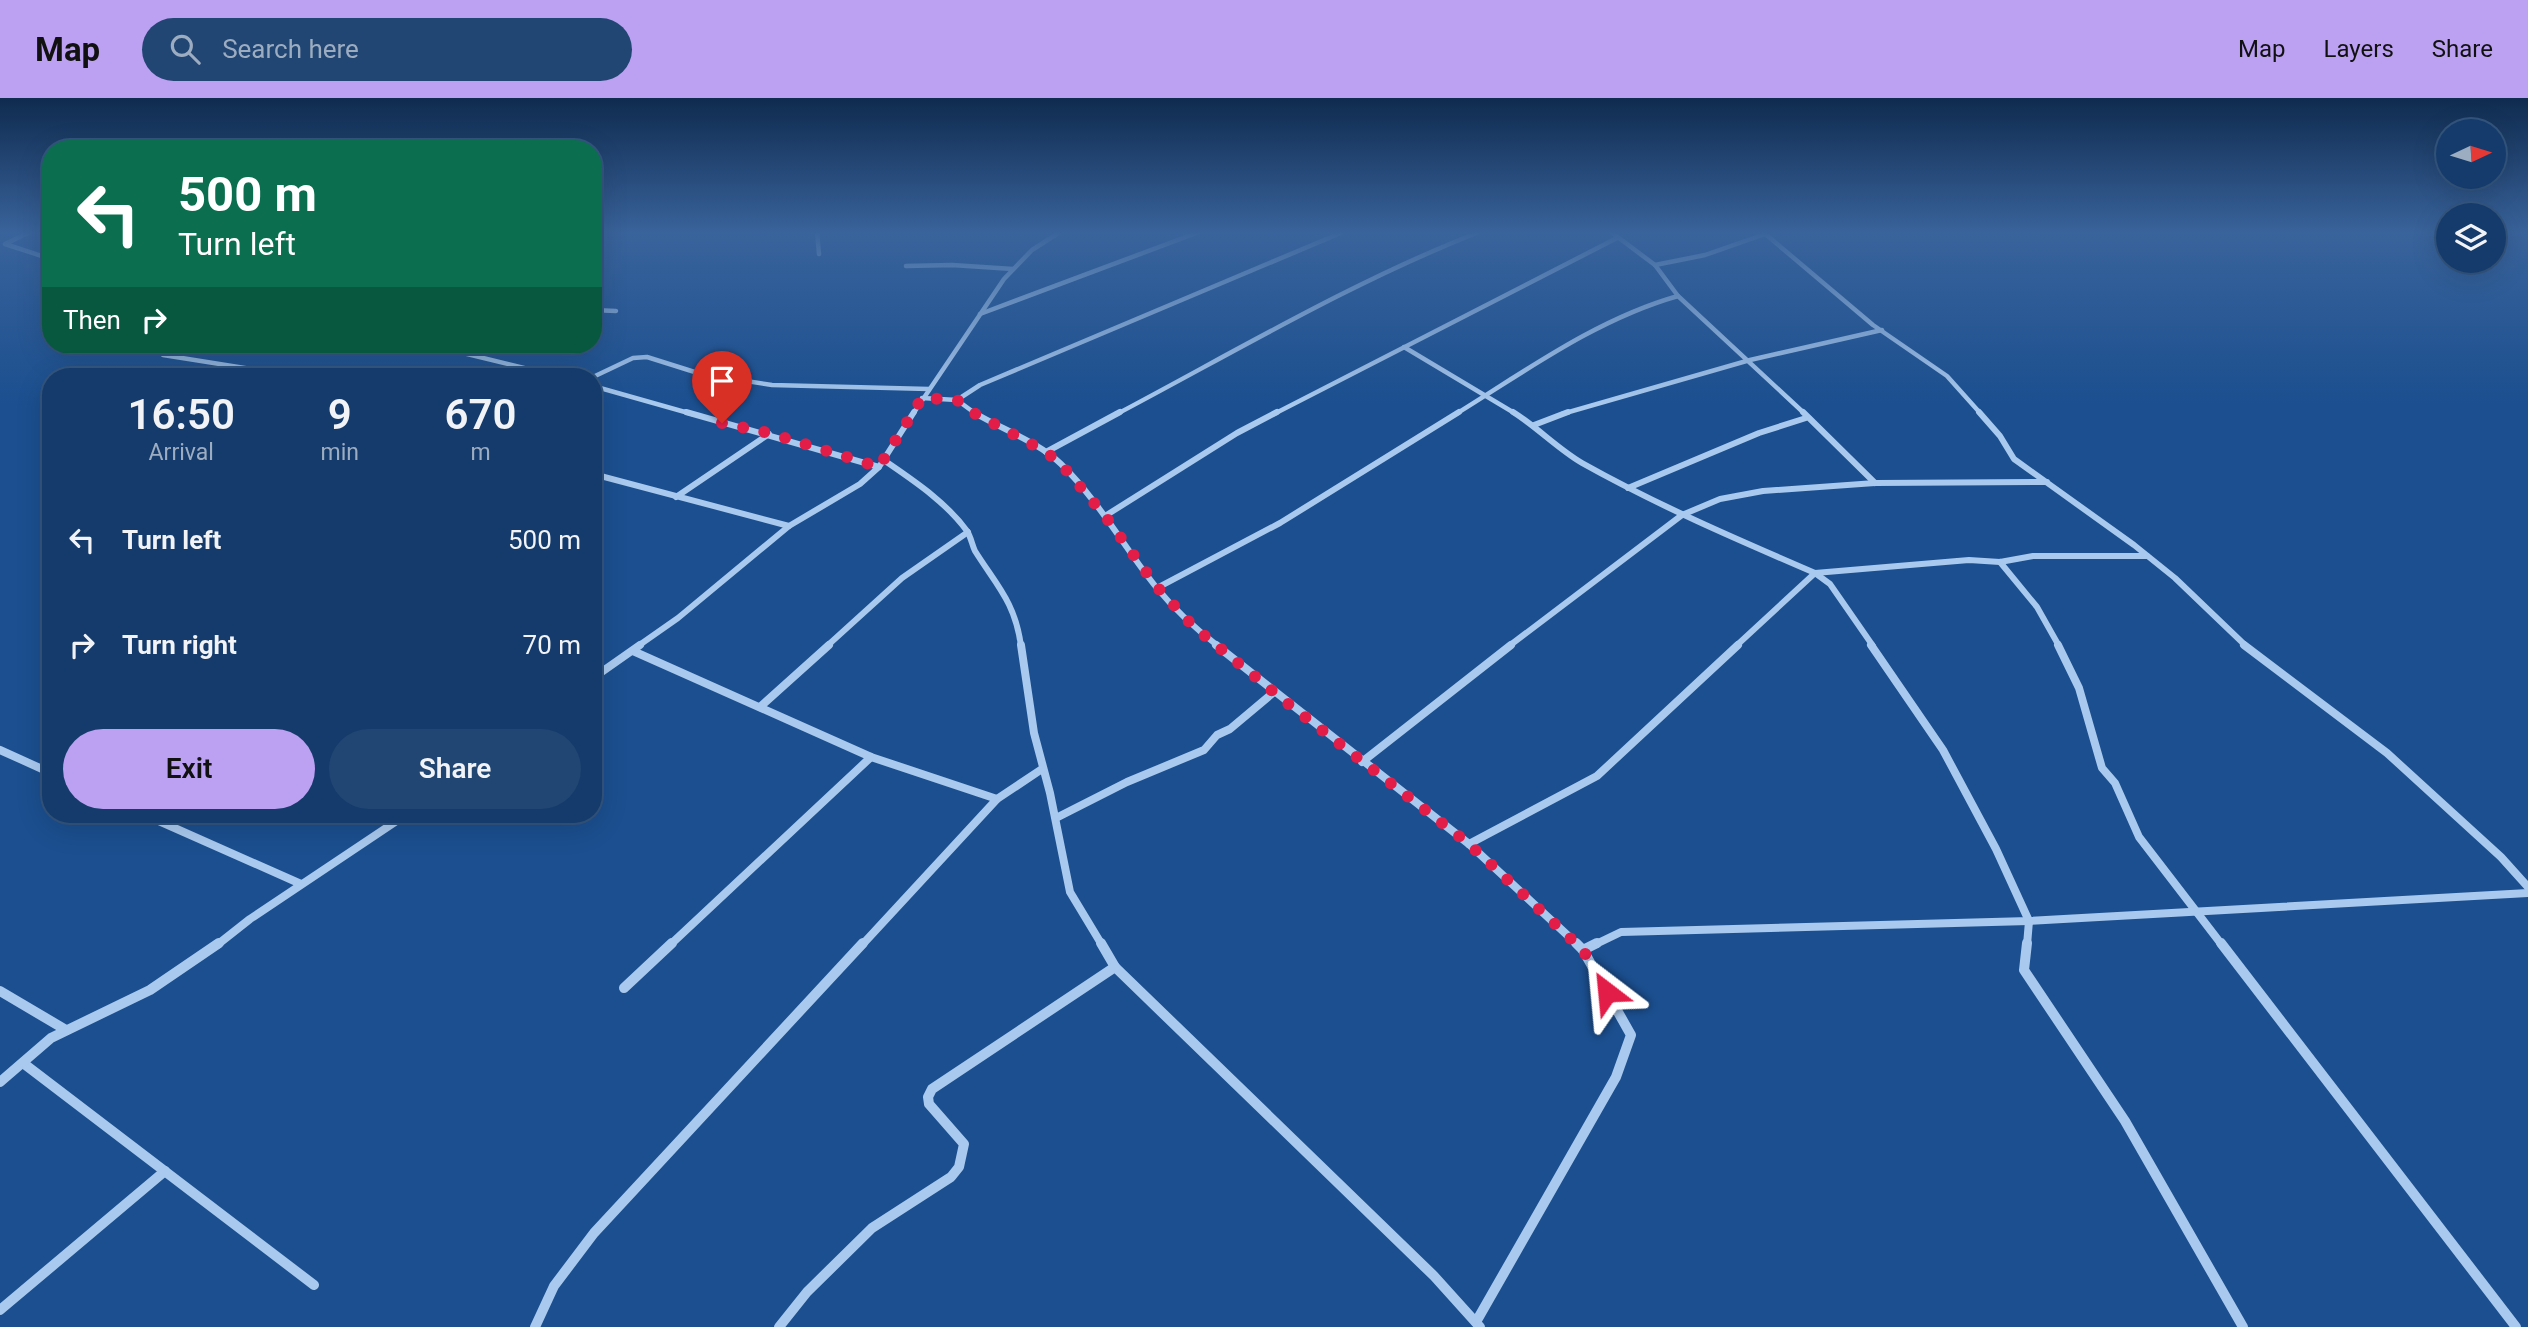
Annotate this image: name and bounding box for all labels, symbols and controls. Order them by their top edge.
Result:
search box [142,18,632,81]
text: Map [35,30,100,69]
icon: search [166,30,204,68]
text: Search here [222,34,359,64]
text: Map [2238,35,2286,63]
text: Layers [2324,35,2394,63]
text: Share [2432,35,2493,63]
north arrow [2436,119,2506,189]
map controls [2436,119,2506,273]
text: 500 m [178,166,317,223]
icon: left [63,168,154,259]
button: layers [2436,203,2506,273]
text: Turn left [178,225,296,263]
icon: right [135,301,173,339]
text: Then [63,305,121,335]
pin [692,351,752,423]
icon: arrive [703,362,741,400]
text: 16:50 [128,390,235,439]
text: 9 [328,390,352,439]
text: 670 [444,390,516,439]
text: Arrival [149,439,214,466]
text: min [320,439,359,466]
text: m [470,439,491,466]
icon: left [63,521,101,559]
text: Turn left [122,525,221,555]
text: 500 m [508,525,581,555]
icon: right [63,626,101,664]
text: Turn right [122,630,237,660]
text: 70 m [523,630,581,660]
button: Exit [63,729,315,809]
button: Share [329,729,581,809]
position arrow [1570,955,1644,1029]

